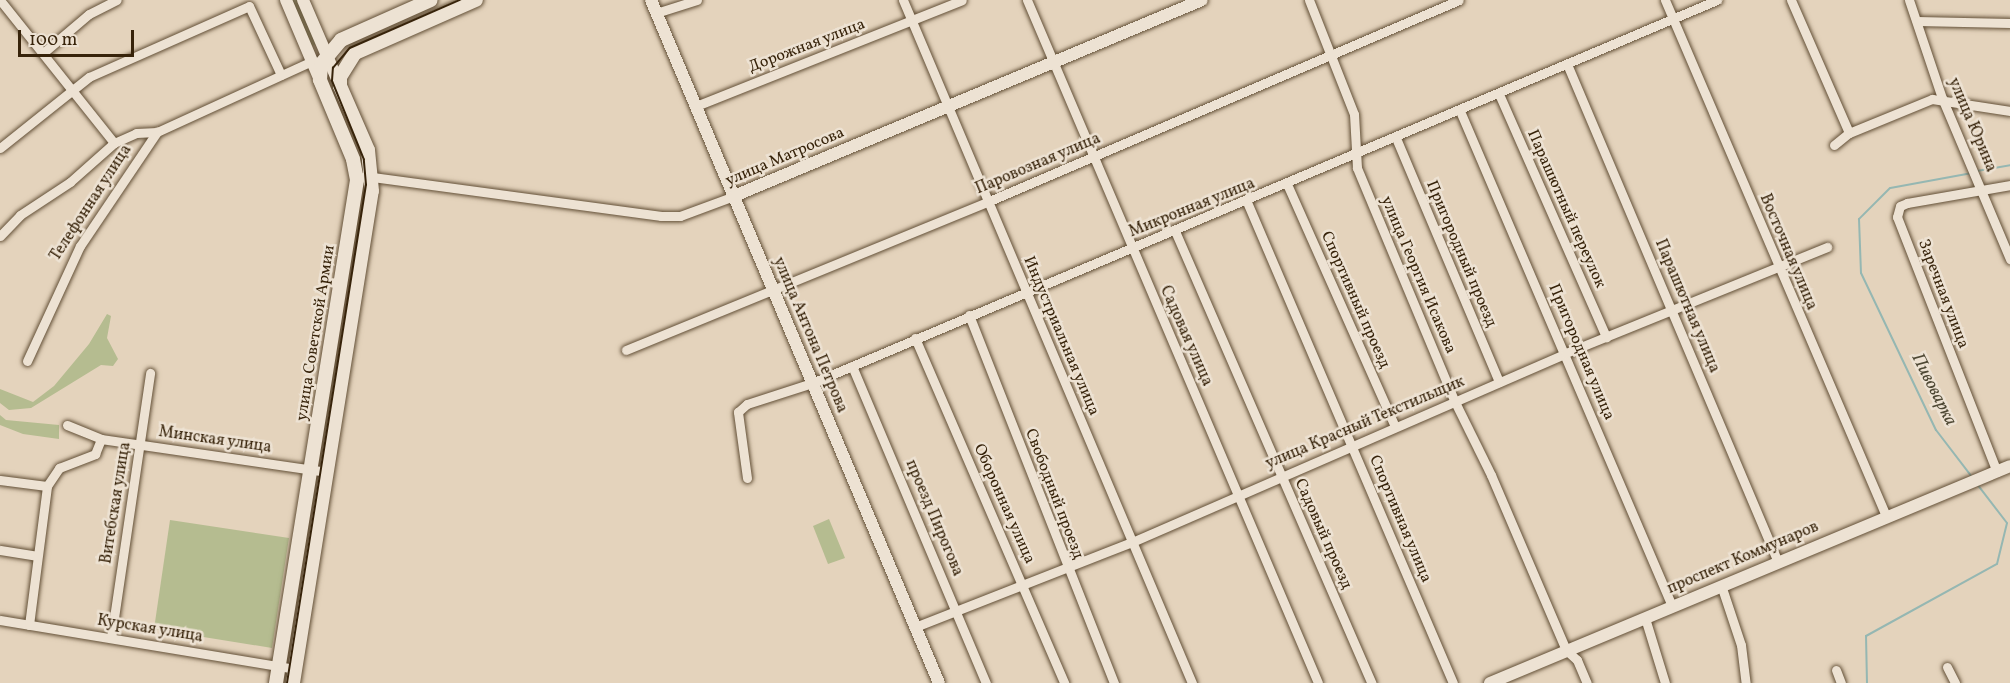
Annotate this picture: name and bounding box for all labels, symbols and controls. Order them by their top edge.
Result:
street label: Дорожная улица [746,15,868,77]
scale bar [21,18,136,56]
text: 100 m [29,28,78,53]
street label: улица Юрина [1944,75,2000,175]
street label: улица Матросова [723,123,847,191]
street label: Парашютный переулок [1522,127,1610,291]
street label: Паровозная улица [972,129,1104,199]
street label: Телефонная улица [46,141,136,265]
street label: Микронная улица [1126,174,1258,242]
street label: Пригородный проезд [1421,178,1501,330]
street label: Восточная улица [1755,191,1821,313]
street label: улица Георгия Исакова [1376,193,1460,357]
street label: Спортивный проезд [1316,229,1394,371]
street label: Парашютная улица [1650,236,1724,376]
street label: Заречная улица [1913,237,1973,351]
street label: улица Советской Армии [293,244,339,422]
street label: Индустриальная улица [1019,253,1103,419]
street label: улица Антона Петрова [768,254,852,416]
street label: Пригородная улица [1544,281,1618,423]
street label: Садовая улица [1155,283,1217,389]
water label: Пивоварка [1906,350,1960,430]
street label: улица Красный Текстильщик [1262,372,1468,474]
street label: Минская улица [157,423,273,457]
street label: Свободный проезд [1020,426,1088,562]
street label: Витебская улица [97,441,135,565]
street label: Оборонная улица [969,441,1039,567]
street label: Спортивная улица [1364,452,1436,586]
street label: проезд Пирогова [901,457,967,579]
street label: Садовый проезд [1290,476,1356,592]
street label: проспект Коммунаров [1664,517,1822,599]
street label: Курская улица [96,611,204,647]

